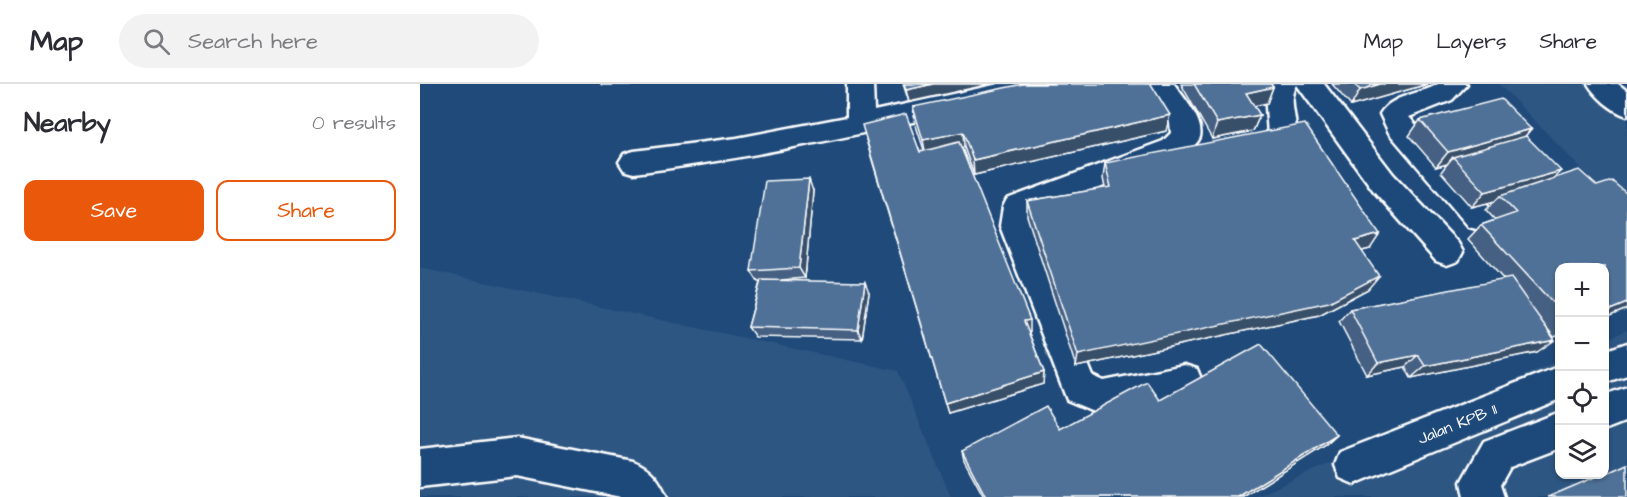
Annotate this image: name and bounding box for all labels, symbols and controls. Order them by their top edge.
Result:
search box [119,14,539,68]
text: Map [30,22,83,61]
icon: search [140,25,173,58]
text: Search here [188,26,318,57]
text: Map [1363,27,1403,56]
text: Layers [1436,27,1506,56]
text: Share [1539,27,1597,56]
text: Nearby [24,105,111,141]
text: 0 results [312,109,396,137]
button: Save [24,180,204,241]
button: Share [216,180,396,241]
map controls [1555,263,1609,479]
button: + [1555,263,1609,317]
button: − [1555,317,1609,371]
button: locate [1555,371,1609,425]
street label: Jalan KPB 11 [1415,398,1500,450]
button: layers [1555,425,1609,479]

